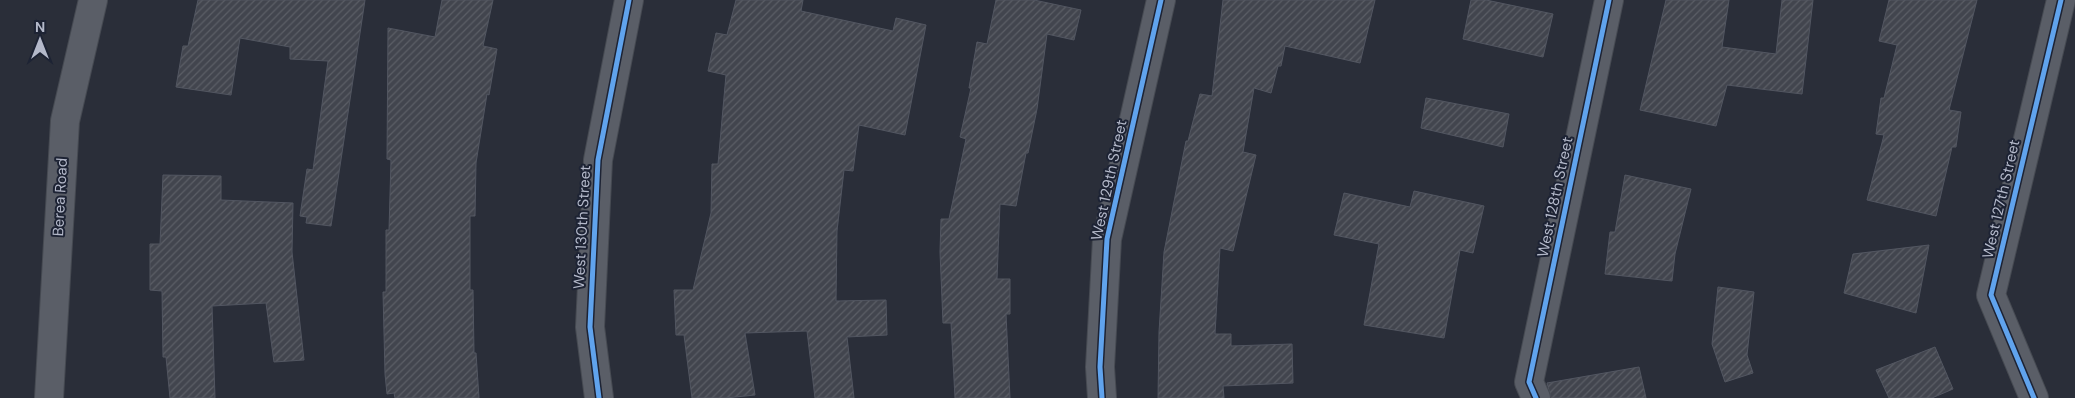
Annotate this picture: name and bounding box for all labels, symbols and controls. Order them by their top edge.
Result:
north arrow [15,15,65,65]
text: N [35,18,45,36]
street label: West 129th Street [1086,118,1132,242]
street label: West 128th Street [1532,135,1578,259]
street label: West 127th Street [1978,137,2024,260]
street label: Berea Road [48,157,72,237]
street label: West 130th Street [569,164,595,290]

